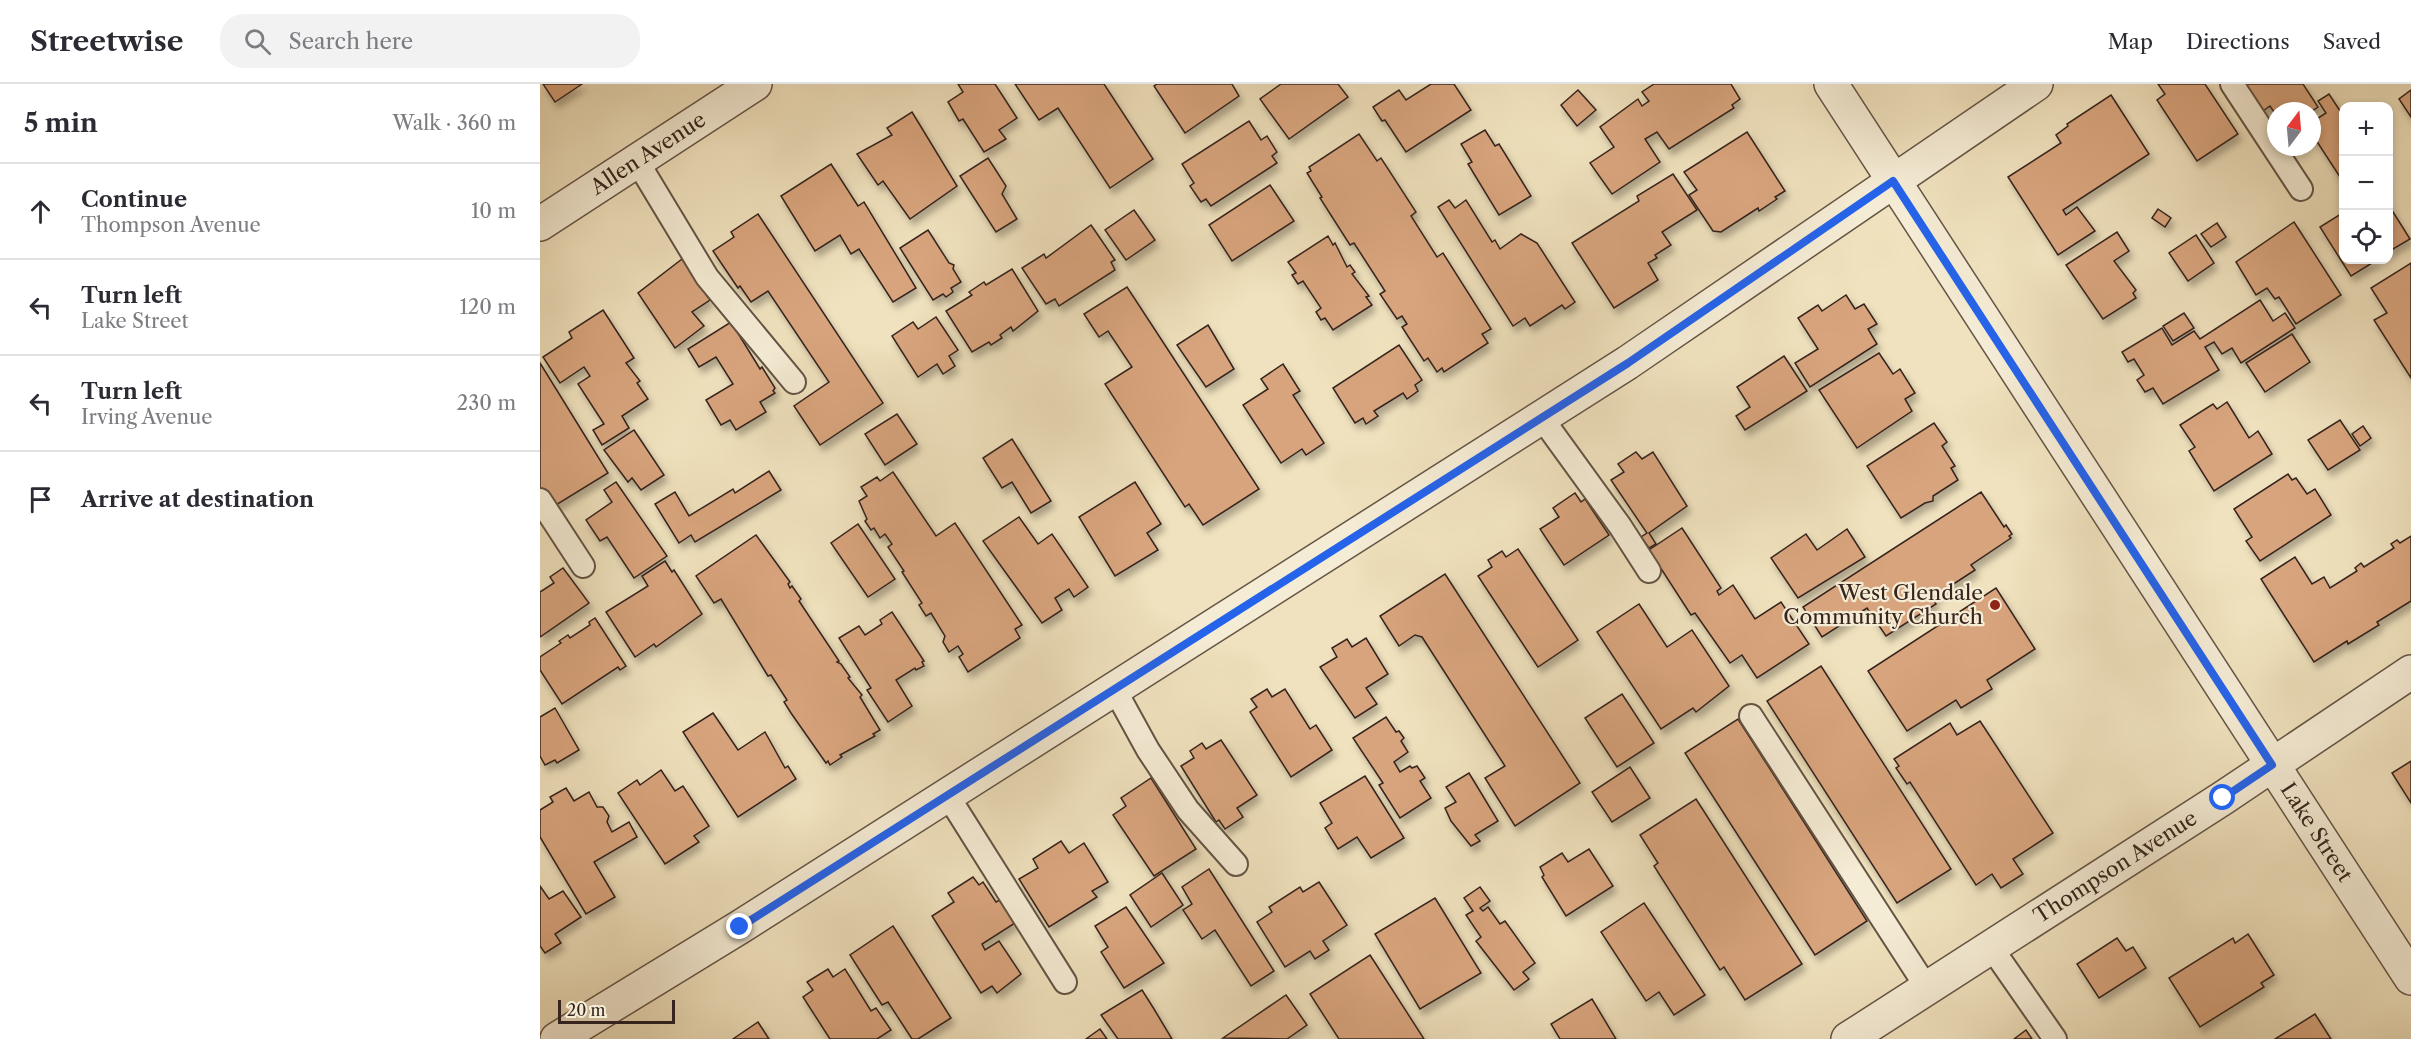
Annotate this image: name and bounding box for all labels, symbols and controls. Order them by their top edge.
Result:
search box [220,14,640,68]
text: Streetwise [30,24,184,58]
icon: search [241,25,274,58]
text: Search here [289,28,413,55]
text: Map [2108,29,2153,54]
text: Directions [2186,29,2290,54]
text: Saved [2323,29,2381,54]
north arrow [2267,102,2321,156]
map controls [2339,102,2393,264]
button: + [2339,102,2393,156]
text: 5 min [24,107,98,139]
street label: Allen Avenue [585,107,710,200]
text: Walk · 360 m [393,111,516,135]
button: − [2339,156,2393,210]
text: Continue [81,186,187,213]
icon: ahead [24,195,57,228]
text: 10 m [471,199,516,223]
button: locate [2339,210,2393,264]
text: Thompson Avenue [81,213,261,237]
text: Turn left [81,282,182,309]
icon: left [24,291,57,324]
text: 120 m [459,295,516,319]
text: Lake Street [81,309,189,333]
text: Turn left [81,378,182,405]
icon: left [24,387,57,420]
text: 230 m [457,391,516,415]
text: Irving Avenue [81,405,213,429]
icon: arrive [24,483,57,516]
text: Arrive at destination [81,486,314,513]
place label: West Glendale Community Church [1783,580,1983,629]
marker: West Glendale Community Church [1988,598,2002,612]
street label: Lake Street [2276,778,2358,887]
route start [2209,784,2235,810]
street label: Thompson Avenue [2029,805,2201,928]
route end [726,913,752,939]
scale bar [558,997,675,1024]
text: 20 m [567,1000,606,1020]

